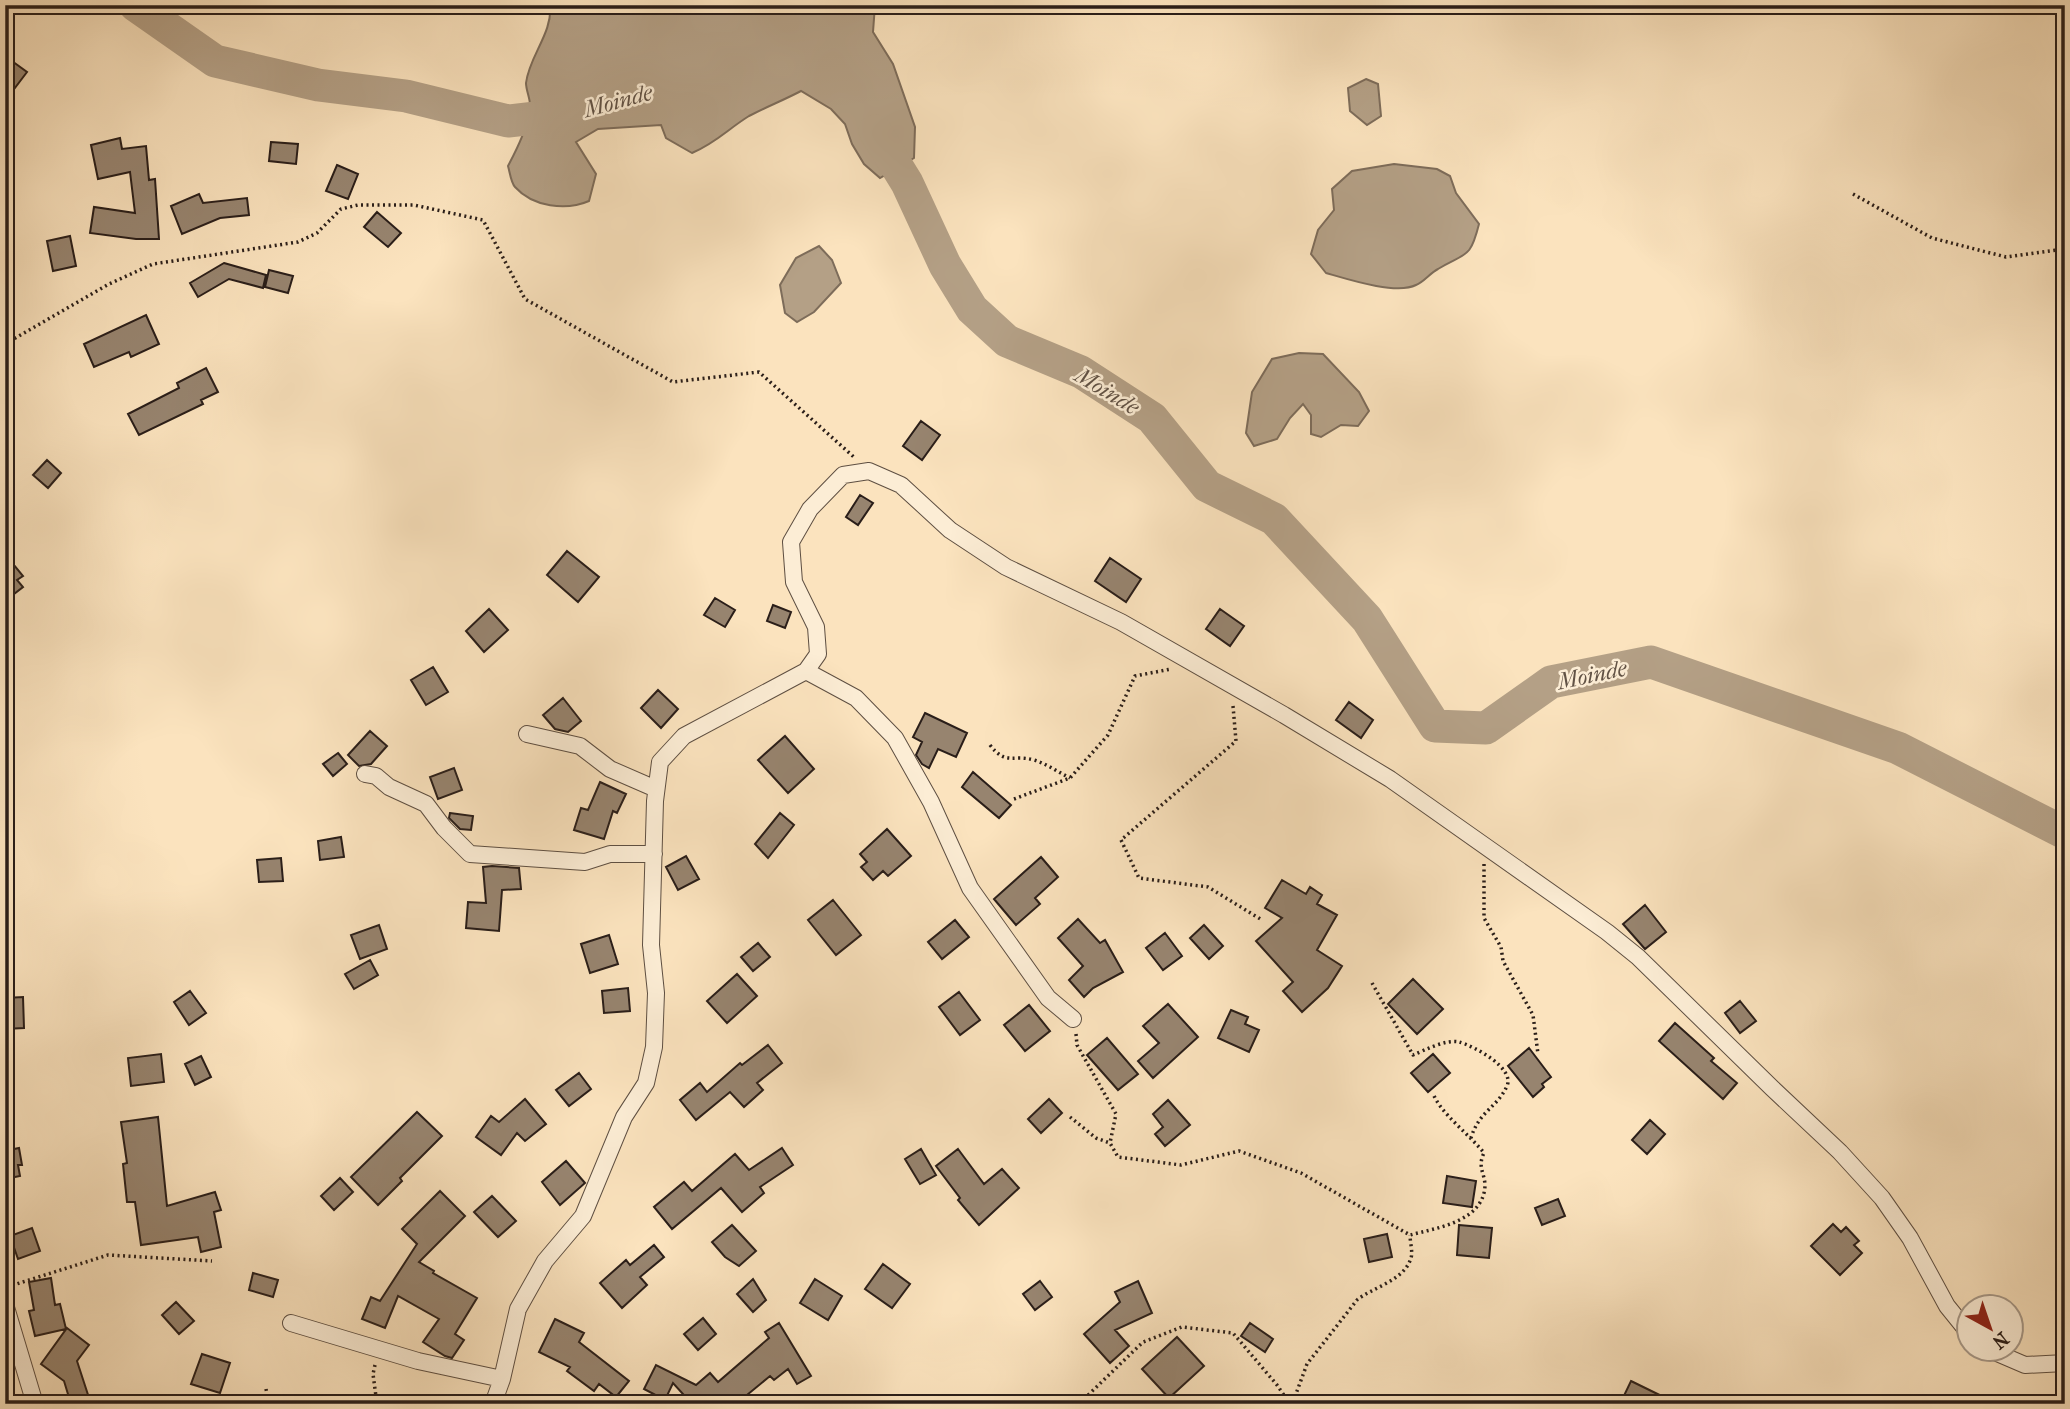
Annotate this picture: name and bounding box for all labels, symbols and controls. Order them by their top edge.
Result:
water label: Moinde [579,79,656,124]
water label: Moinde [1068,360,1145,421]
water label: Moinde [1553,654,1630,696]
north arrow [1954,1294,2024,1364]
text: N [1987,1327,2013,1354]

